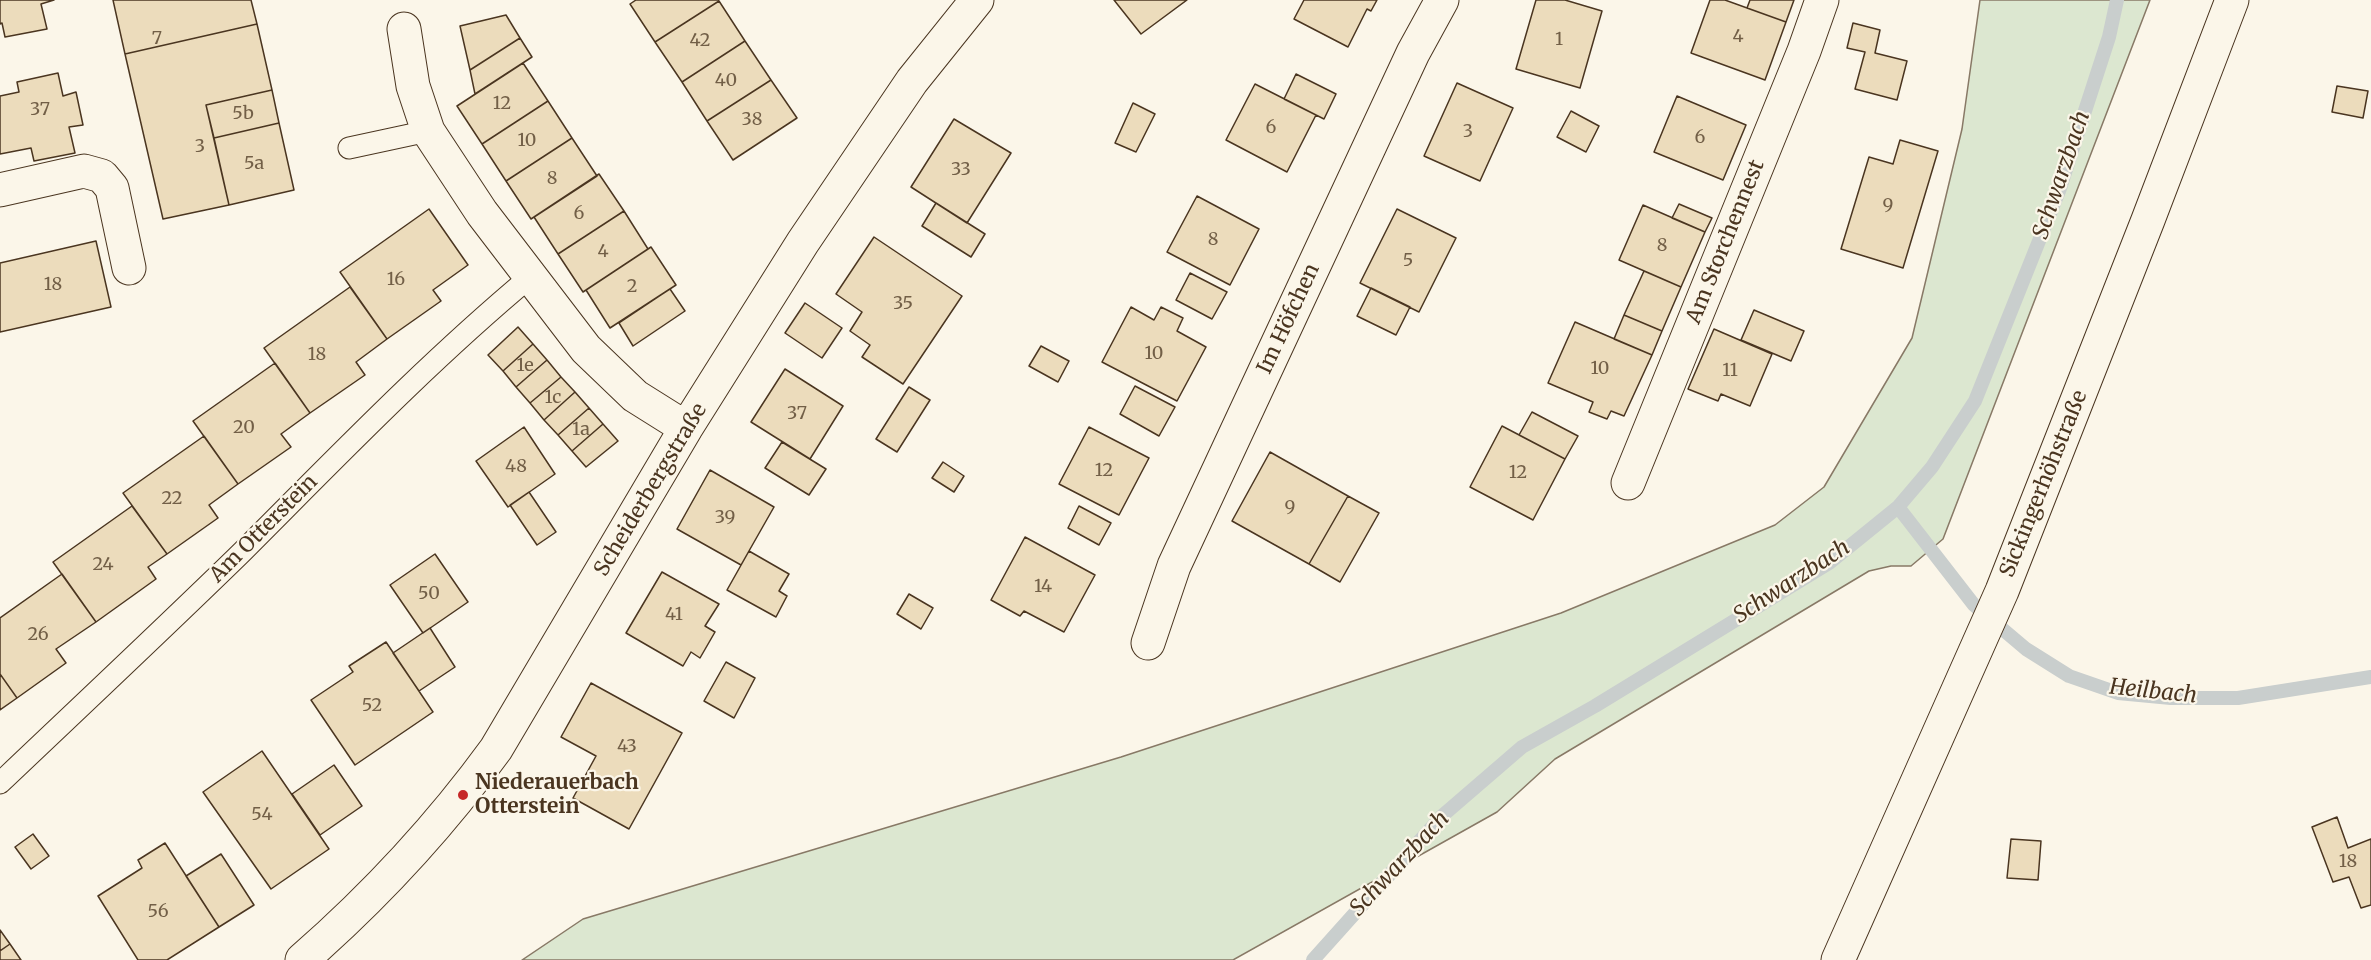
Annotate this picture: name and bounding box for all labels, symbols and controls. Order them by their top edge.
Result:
house number: 4 [1732,26,1744,48]
house number: 7 [152,28,162,50]
house number: 1 [1555,29,1563,51]
house number: 42 [690,30,710,52]
house number: 40 [715,70,737,92]
house number: 12 [493,93,511,115]
house number: 37 [30,99,50,121]
house number: 5b [232,103,254,125]
water label: Schwarzbach [2028,108,2096,242]
house number: 38 [742,109,762,131]
house number: 6 [1266,117,1276,139]
house number: 3 [1463,121,1473,143]
house number: 6 [1695,127,1705,149]
house number: 10 [518,130,536,152]
house number: 3 [195,136,205,158]
house number: 5a [244,153,264,175]
street label: Am Storchennest [1682,156,1770,328]
house number: 33 [951,159,971,181]
house number: 8 [547,168,557,190]
house number: 9 [1883,195,1893,217]
house number: 6 [574,203,584,225]
house number: 8 [1208,229,1218,251]
house number: 8 [1657,235,1667,257]
house number: 4 [597,241,609,263]
house number: 5 [1403,250,1413,272]
street label: Im Höfchen [1253,260,1325,378]
house number: 16 [387,269,405,291]
house number: 18 [44,274,62,296]
house number: 2 [627,276,637,298]
house number: 35 [893,293,913,315]
house number: 10 [1145,343,1163,365]
house number: 18 [308,344,326,366]
house number: 1e [516,355,534,377]
house number: 10 [1591,358,1609,380]
house number: 11 [1722,360,1738,382]
house number: 1c [545,387,561,409]
street label: Sickingerhöhstraße [1995,387,2093,581]
street label: Scheiderbergstraße [589,399,713,581]
house number: 37 [787,403,807,425]
house number: 20 [233,417,255,439]
house number: 1a [572,419,590,441]
house number: 48 [505,456,527,478]
house number: 12 [1095,460,1113,482]
house number: 12 [1509,462,1527,484]
street label: Am Otterstein [205,470,323,588]
house number: 22 [161,488,183,510]
house number: 9 [1285,497,1295,519]
house number: 39 [715,507,735,529]
water label: Schwarzbach [1729,535,1855,629]
house number: 24 [92,554,114,576]
house number: 14 [1034,576,1052,598]
house number: 50 [418,583,440,605]
house number: 41 [665,604,683,626]
house number: 26 [27,624,49,646]
water label: Heilbach [2108,674,2198,710]
house number: 52 [362,695,382,717]
house number: 43 [617,736,637,758]
place label: Niederauerbach Otterstein [475,770,639,820]
marker: Niederauerbach Otterstein [456,788,470,802]
house number: 54 [251,804,273,826]
water label: Schwarzbach [1345,806,1455,922]
house number: 18 [2339,851,2357,873]
house number: 56 [147,901,169,923]

